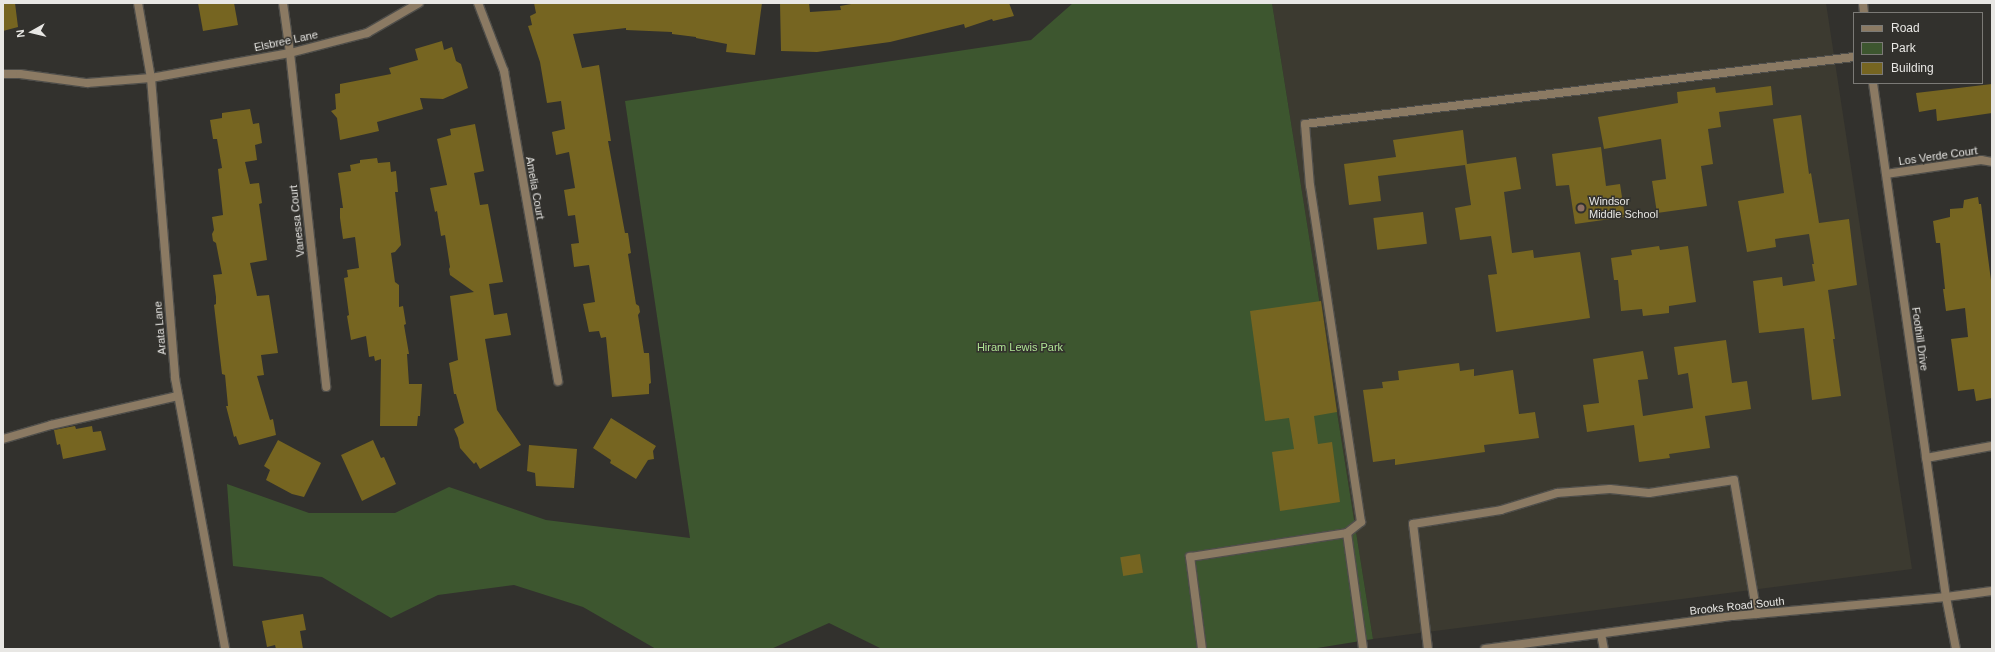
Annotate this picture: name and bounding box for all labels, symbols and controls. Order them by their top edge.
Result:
north arrow [12,12,52,52]
legend [1853,12,1983,84]
text: Road [1891,21,1920,35]
street label: Elsbree Lane [253,28,319,54]
text: N [14,29,27,38]
text: Park [1891,41,1916,55]
text: Building [1891,61,1934,75]
street label: Los Verde Court [1898,144,1978,168]
street label: Amelia Court [523,156,547,220]
street label: Vanessa Court [287,185,307,257]
place label: Windsor Middle School [1589,195,1658,221]
marker: Windsor Middle School [1576,203,1586,213]
street label: Arata Lane [151,301,169,355]
street label: Foothill Drive [1909,306,1931,372]
park label: Hiram Lewis Park [977,340,1063,354]
street label: Brooks Road South [1689,594,1785,618]

